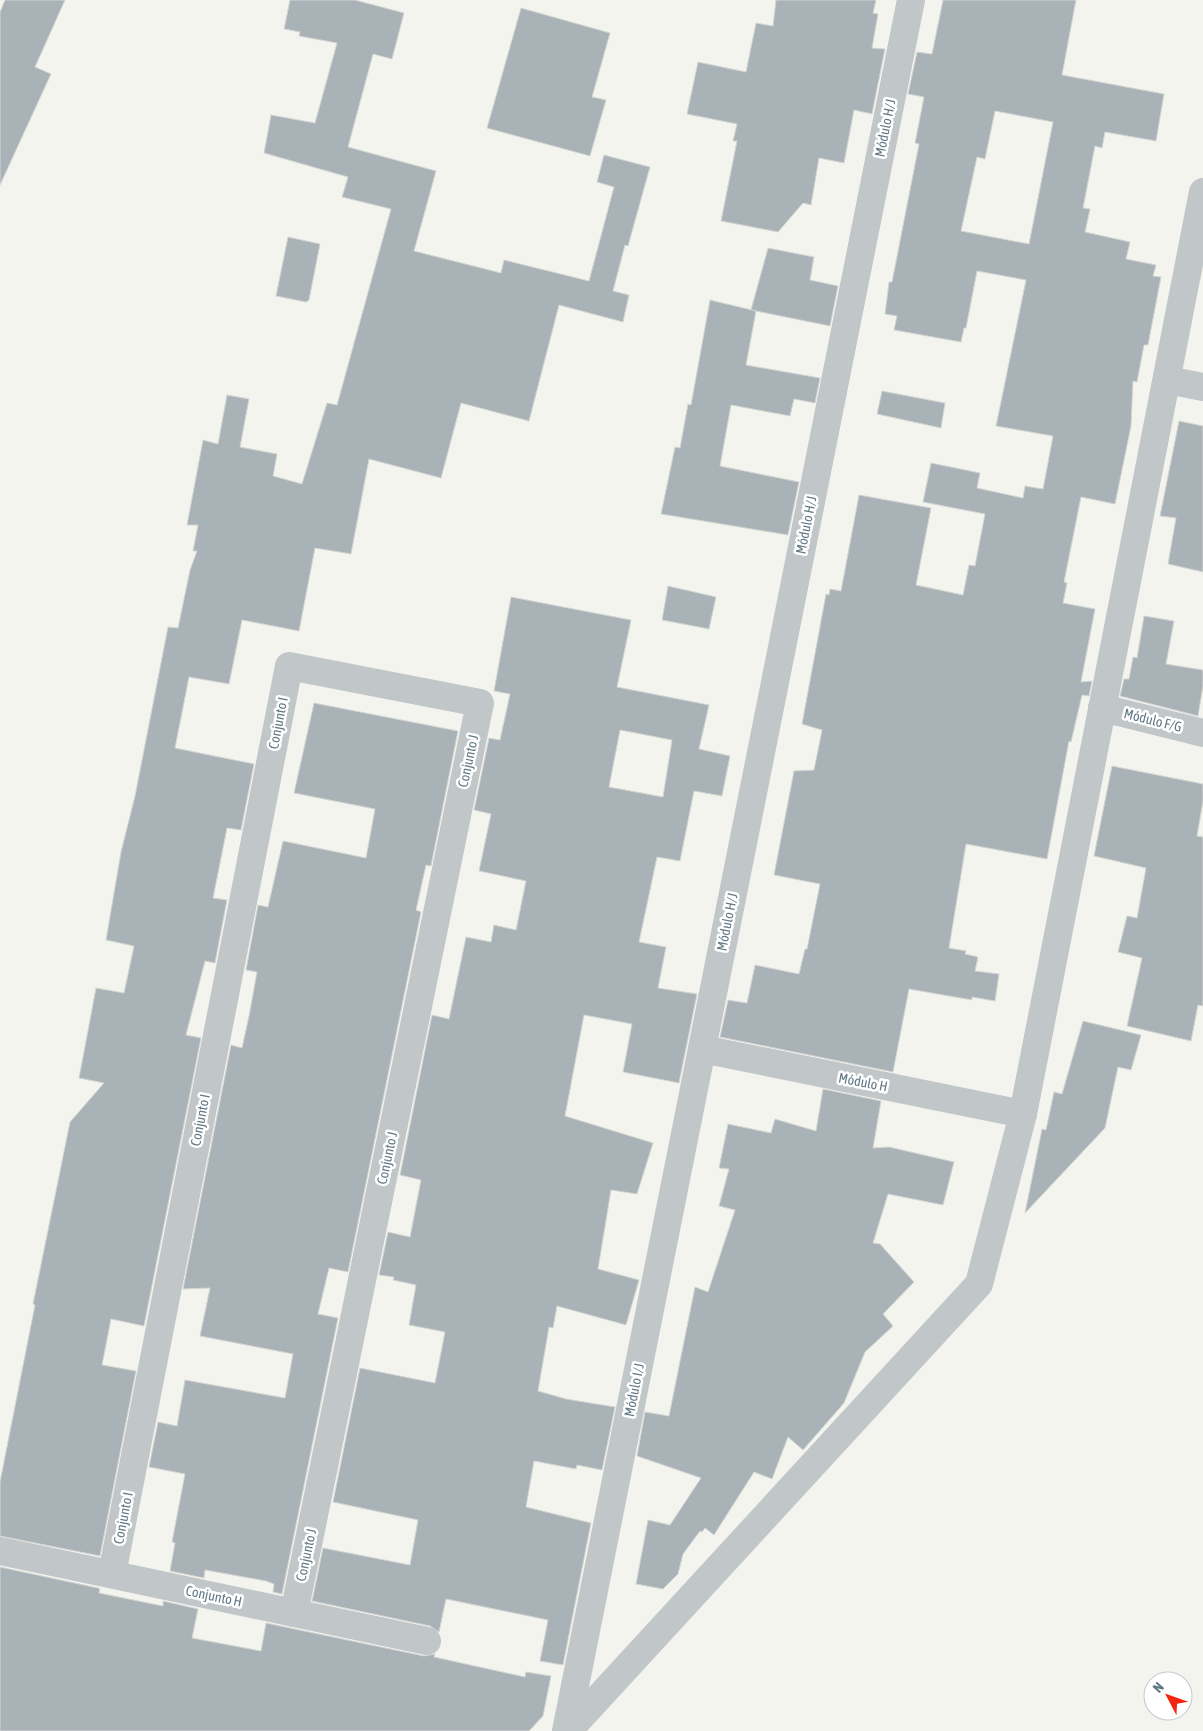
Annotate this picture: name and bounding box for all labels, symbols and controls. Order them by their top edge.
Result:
street label: Módulo H/J [872,98,898,158]
street label: Módulo H/J [793,495,819,555]
street label: Conjunto I [265,696,291,750]
street label: Módulo F/G [1122,705,1184,735]
street label: Conjunto J [455,733,481,789]
street label: Módulo H/J [714,892,740,952]
street label: Módulo H [837,1069,889,1095]
street label: Conjunto I [187,1093,213,1147]
street label: Conjunto J [374,1130,400,1186]
street label: Módulo I/J [621,1362,647,1418]
street label: Conjunto I [110,1491,136,1545]
street label: Conjunto J [293,1527,319,1583]
street label: Conjunto H [184,1582,244,1610]
north arrow [1143,1671,1193,1721]
text: N [1149,1679,1167,1696]

